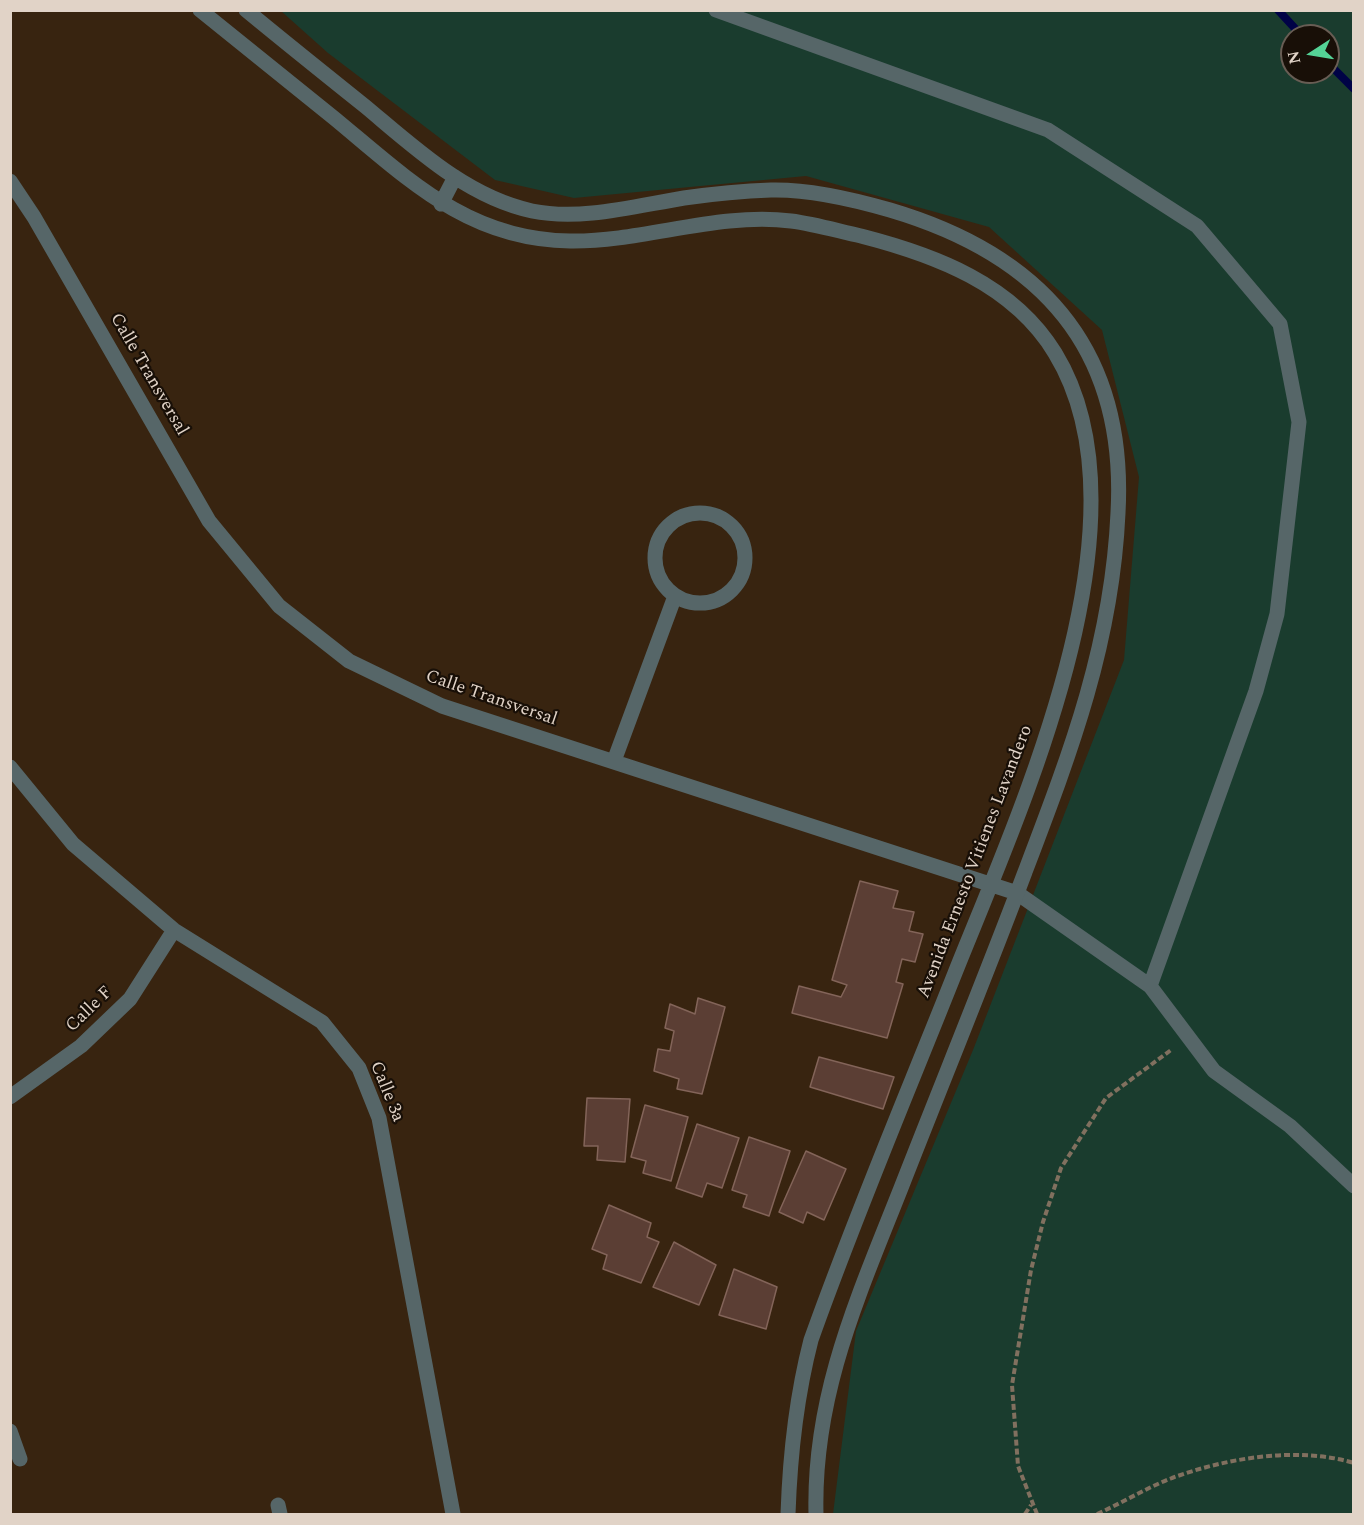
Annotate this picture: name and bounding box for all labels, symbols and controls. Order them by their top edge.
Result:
north arrow [1280,24,1340,84]
text: N [1281,48,1307,66]
street label: Calle Transversal [104,310,192,440]
street label: Calle Transversal [422,666,560,732]
street label: Avenida Ernesto Vitienes Lavandero [914,722,1038,1002]
street label: Calle F [62,983,118,1037]
street label: Calle 3a [364,1059,408,1125]

